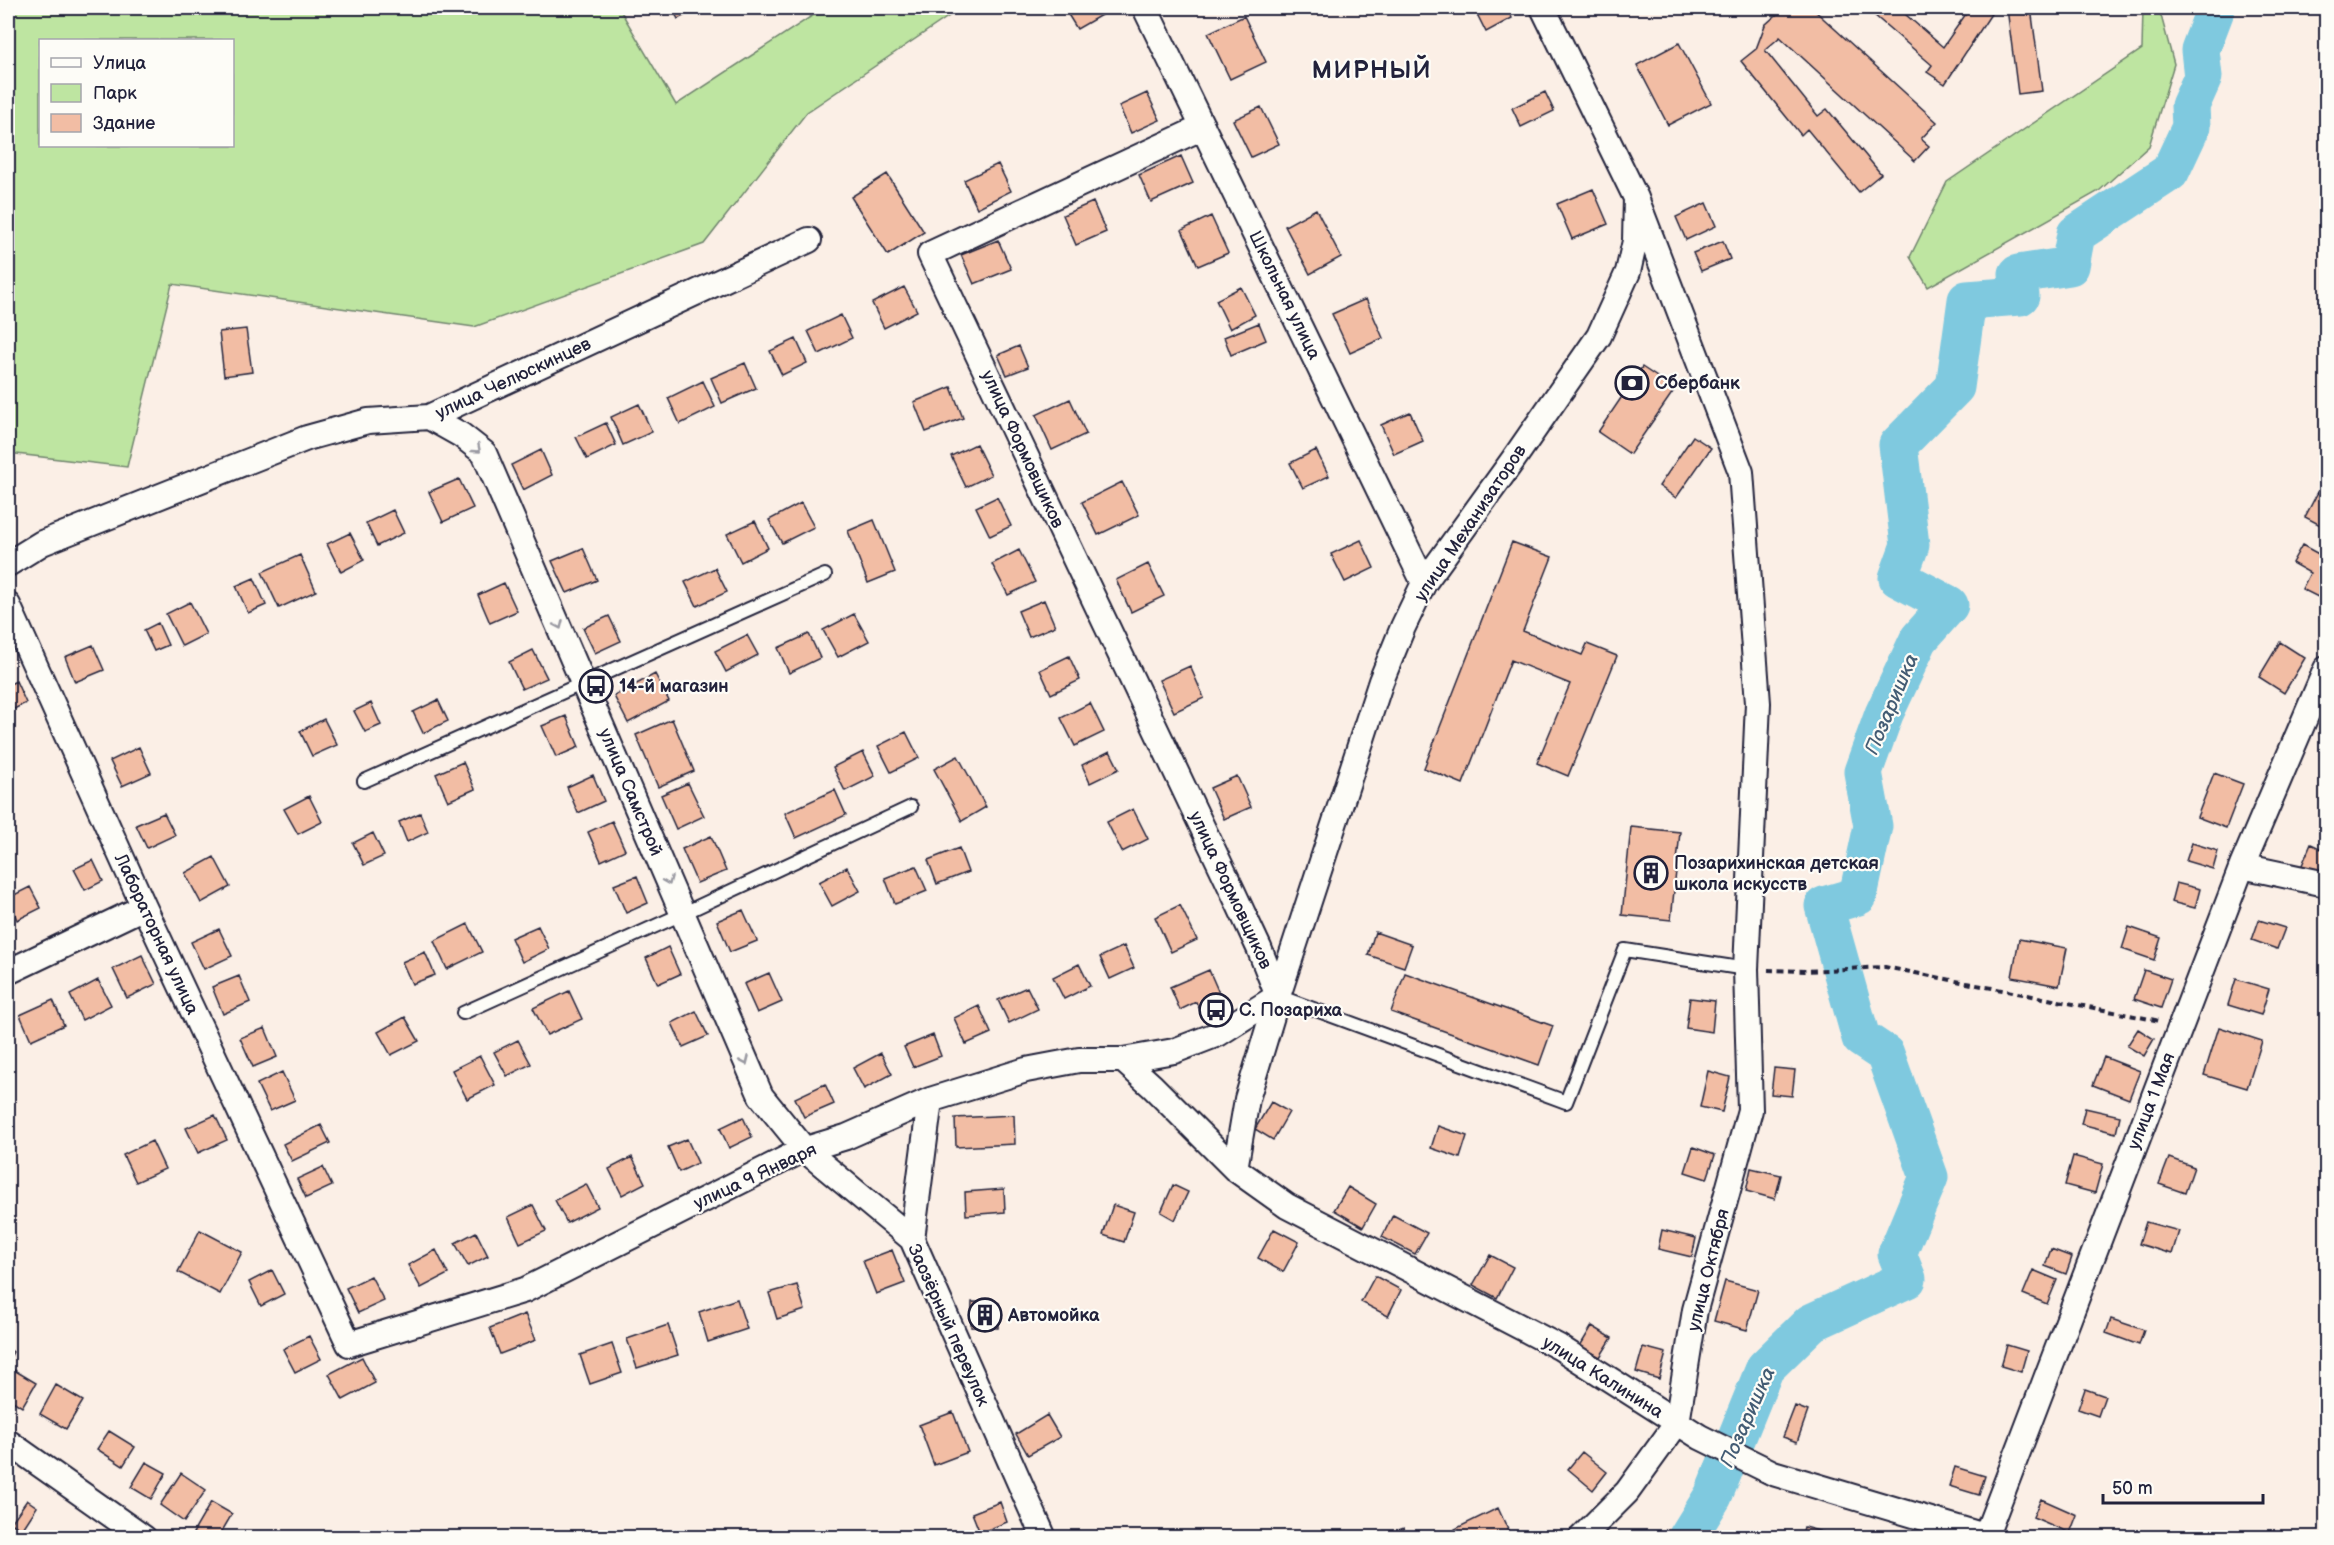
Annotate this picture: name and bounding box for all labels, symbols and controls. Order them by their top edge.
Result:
legend [39,39,234,147]
text: Улица [93,53,147,74]
district label: МИРНЫЙ [1312,54,1432,85]
text: Парк [93,83,137,104]
text: Здание [93,113,155,134]
street label: Школьная улица [1244,227,1325,363]
street label: улица Челюскинцев [432,333,595,424]
bank icon: Сбербанк [1614,365,1650,401]
street label: улица Формовщиков [977,367,1069,532]
place label: Сбербанк [1655,373,1740,394]
street label: улица Механизаторов [1410,441,1531,606]
one-way arrow [470,442,481,453]
one-way arrow [552,618,564,629]
water label: Позаришка [1860,650,1924,758]
bus stop icon: 14-й магазин [578,668,614,704]
place label: 14-й магазин [619,676,729,697]
street label: улица Самстрой [594,725,667,859]
street label: улица Формовщиков [1185,808,1277,973]
street label: Лабораторная улица [110,849,203,1018]
place label: Позарихинская детская школа искусств [1674,853,1879,895]
building icon: Позарихинская детская школа искусств [1633,855,1669,891]
one-way arrow [661,875,673,886]
bus stop icon: С. Позариха [1198,992,1234,1028]
place label: С. Позариха [1239,1000,1343,1021]
street label: улица 1 Мая [2123,1050,2180,1153]
one-way arrow [737,1054,749,1065]
street label: улица 9 Января [691,1139,820,1214]
street label: улица Октября [1683,1207,1734,1334]
street label: Заозёрный переулок [903,1241,994,1410]
building icon: Автомойка [967,1297,1003,1333]
place label: Автомойка [1007,1305,1100,1326]
street label: улица Калинина [1539,1332,1667,1423]
water label: Позаришка [1715,1364,1781,1471]
scale bar [2103,1467,2264,1505]
text: 50 m [2112,1478,2153,1499]

